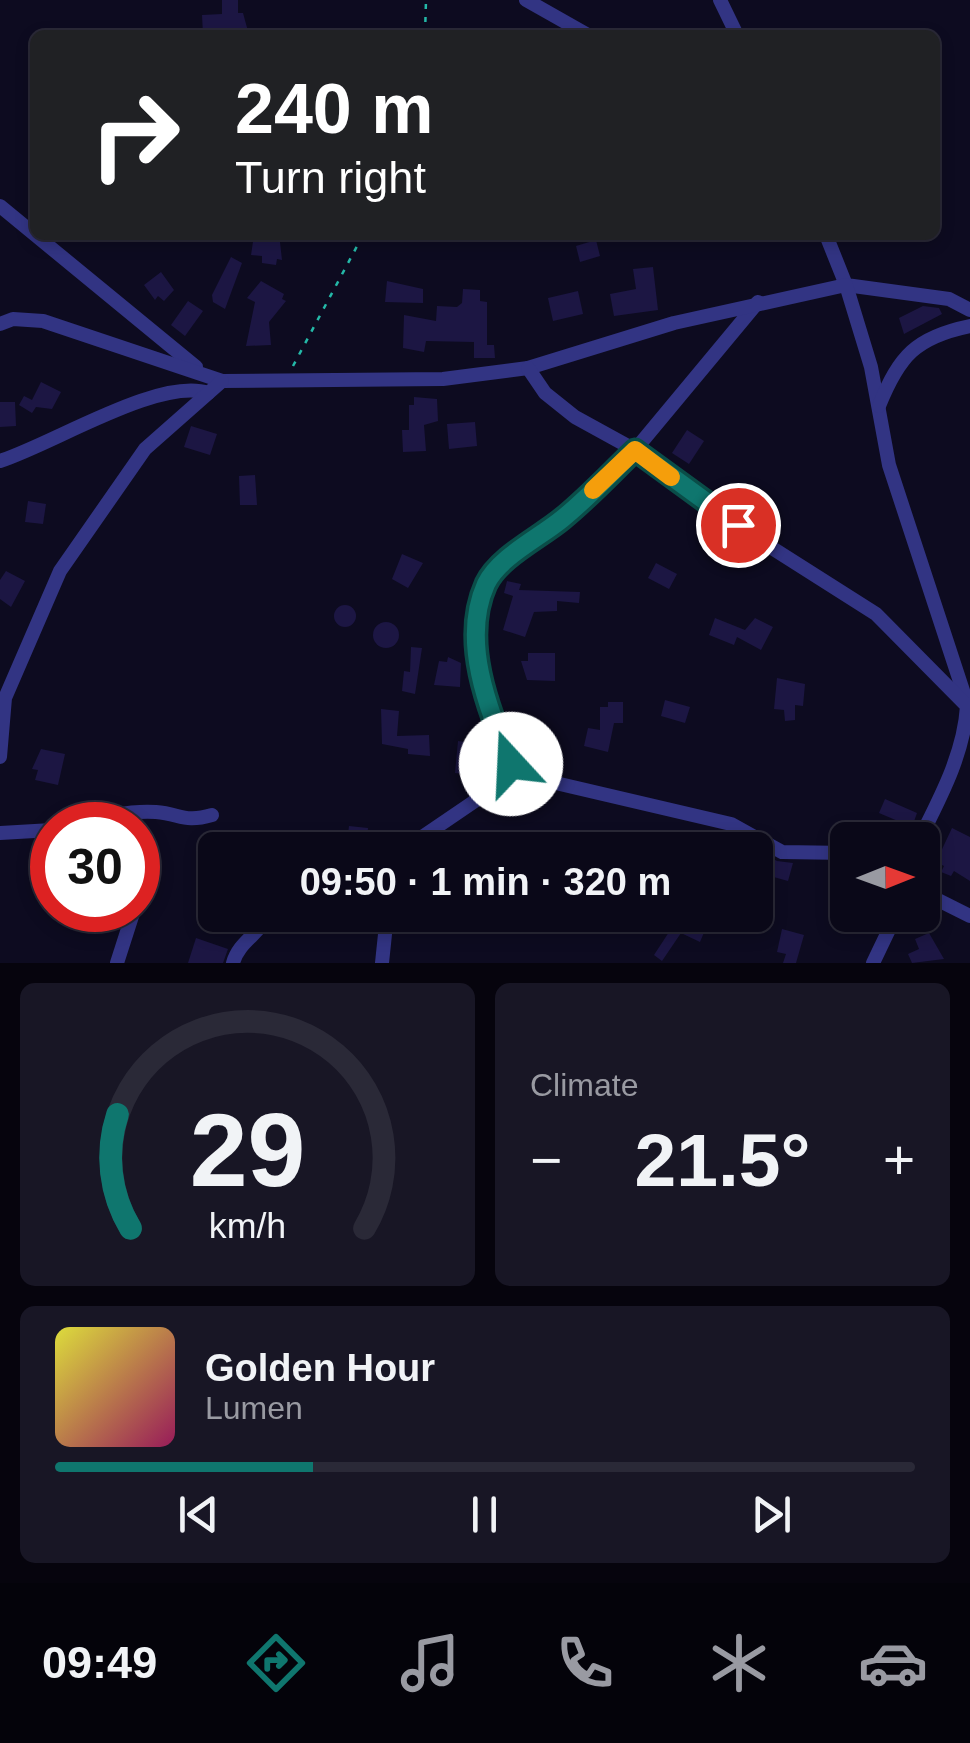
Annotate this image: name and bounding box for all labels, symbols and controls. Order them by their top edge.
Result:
icon: right [70,70,200,200]
text: 240 m [235,70,433,148]
text: Turn right [235,152,426,203]
pin [696,483,781,568]
icon: arrive [711,498,766,553]
position arrow [459,712,563,816]
speed limit sign: 30 [30,802,160,932]
north arrow [830,822,940,932]
map controls [830,822,940,932]
text: 09:50 · 1 min · 320 m [300,861,671,903]
text: Climate [530,1067,638,1103]
text: 29 [190,1092,305,1208]
text: 21.5° [635,1118,810,1202]
text: − [530,1129,562,1191]
text: + [883,1129,915,1191]
text: km/h [209,1206,286,1246]
text: Golden Hour [205,1347,435,1389]
text: Lumen [205,1390,303,1426]
icon: previous [171,1487,226,1542]
icon: pause [457,1487,512,1542]
icon: next [744,1487,799,1542]
icon: directions [241,1628,311,1698]
icon: music [395,1628,465,1698]
icon: phone [550,1628,620,1698]
icon: climate [704,1628,774,1698]
icon: car [858,1628,928,1698]
text: 09:49 [42,1637,157,1688]

